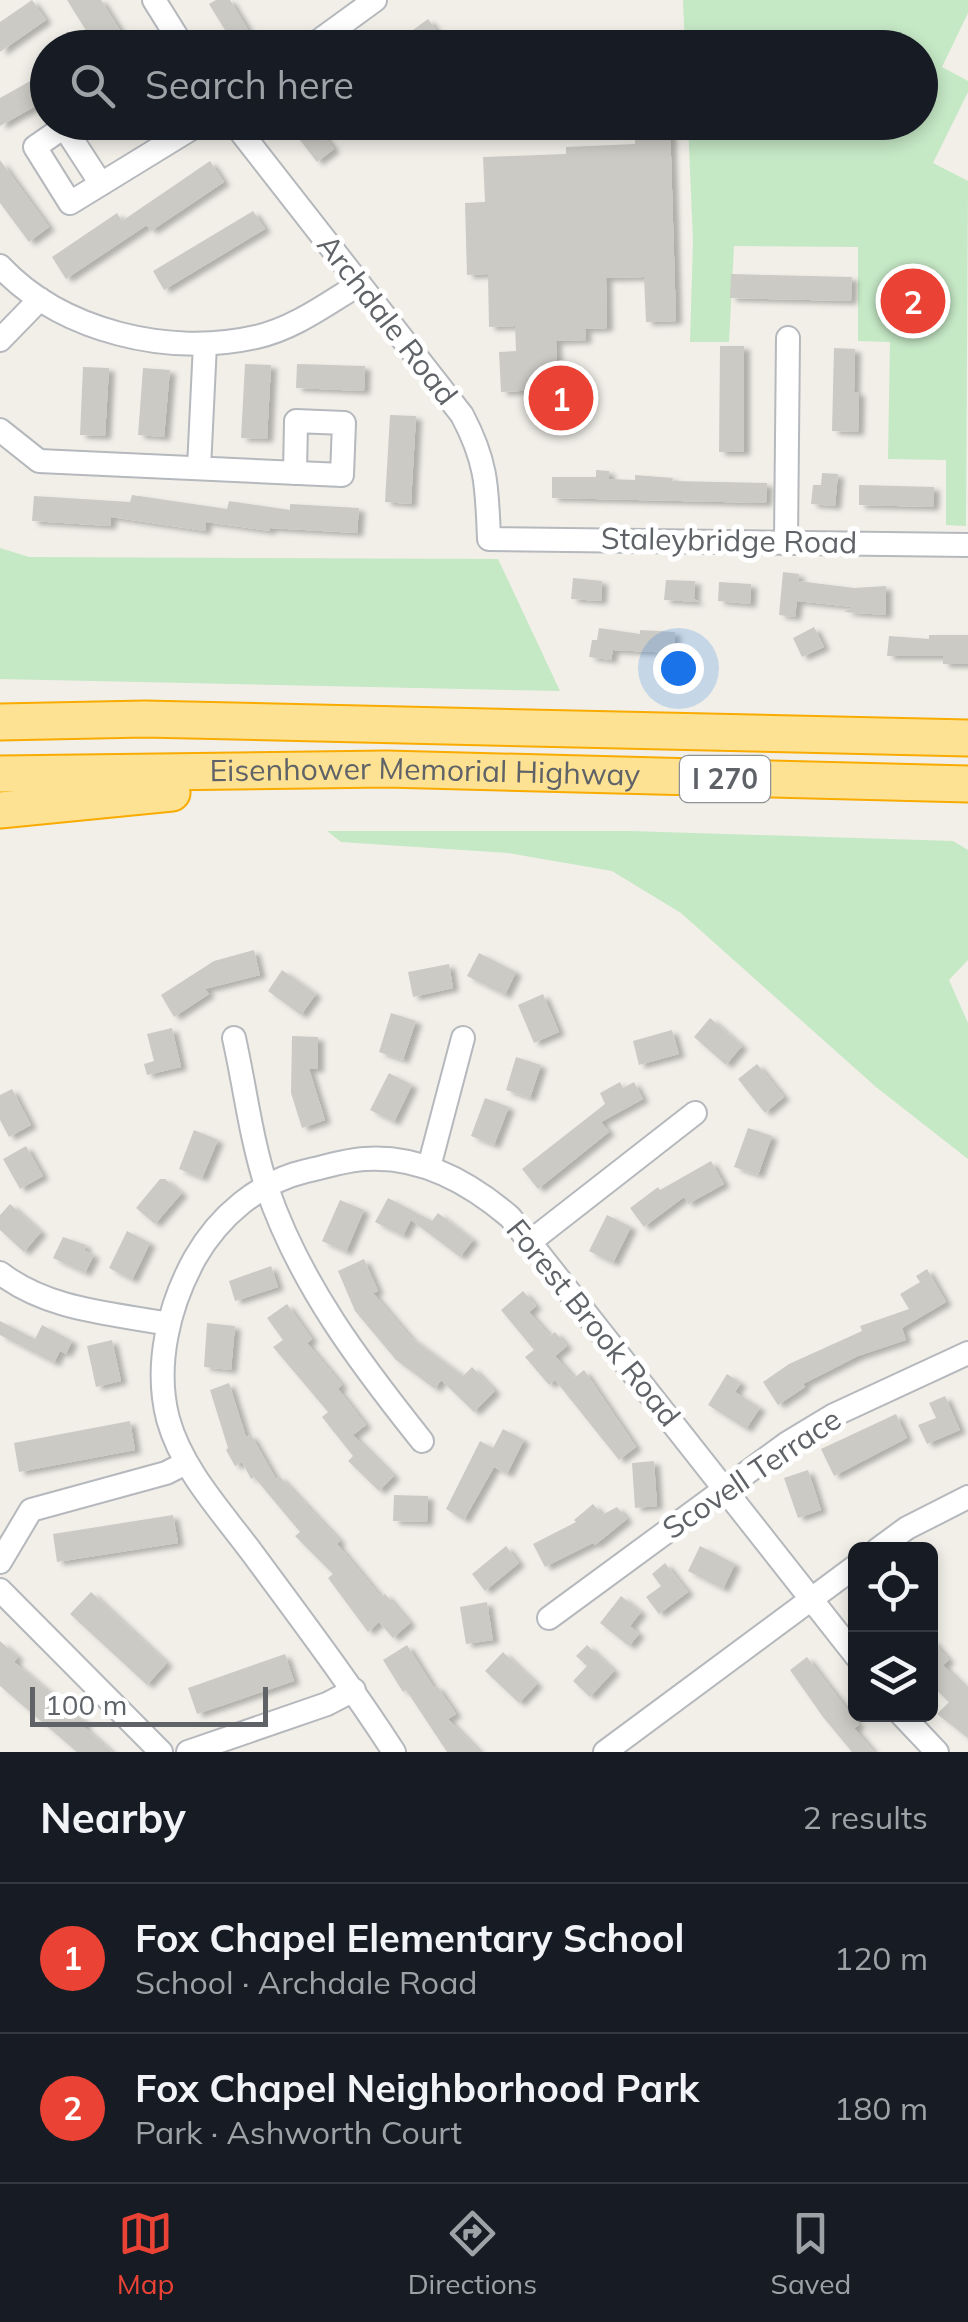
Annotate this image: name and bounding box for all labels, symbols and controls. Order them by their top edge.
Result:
search box [30,30,938,140]
icon: search [65,58,120,113]
text: Search here [145,61,354,109]
street label: Archdale Road [309,227,466,412]
pin: 2 [880,264,946,338]
pin: 1 [528,360,594,436]
street label: Staleybridge Road [601,519,857,561]
your location [653,643,704,694]
street label: Eisenhower Memorial Highway [209,749,641,794]
road number: I 270 [680,756,770,802]
street label: Forest Brook Road [499,1211,689,1434]
street label: Scovell Terrace [655,1400,848,1547]
map controls [848,1542,938,1722]
button: locate [848,1542,938,1632]
button: layers [848,1632,938,1722]
scale bar [30,1682,268,1726]
text: 100 m [45,1687,127,1722]
text: Nearby [40,1791,186,1844]
text: 2 results [803,1797,928,1837]
text: Fox Chapel Elementary School [135,1914,684,1962]
text: 1 [63,1938,82,1978]
text: 120 m [834,1938,928,1978]
text: School · Archdale Road [135,1962,478,2002]
text: Fox Chapel Neighborhood Park [135,2064,699,2112]
text: 2 [63,2088,82,2128]
text: 180 m [834,2088,928,2128]
text: Park · Ashworth Court [135,2112,462,2152]
tab: Map [117,2206,174,2301]
tab: Directions [408,2206,537,2301]
tab: Saved [770,2206,851,2301]

